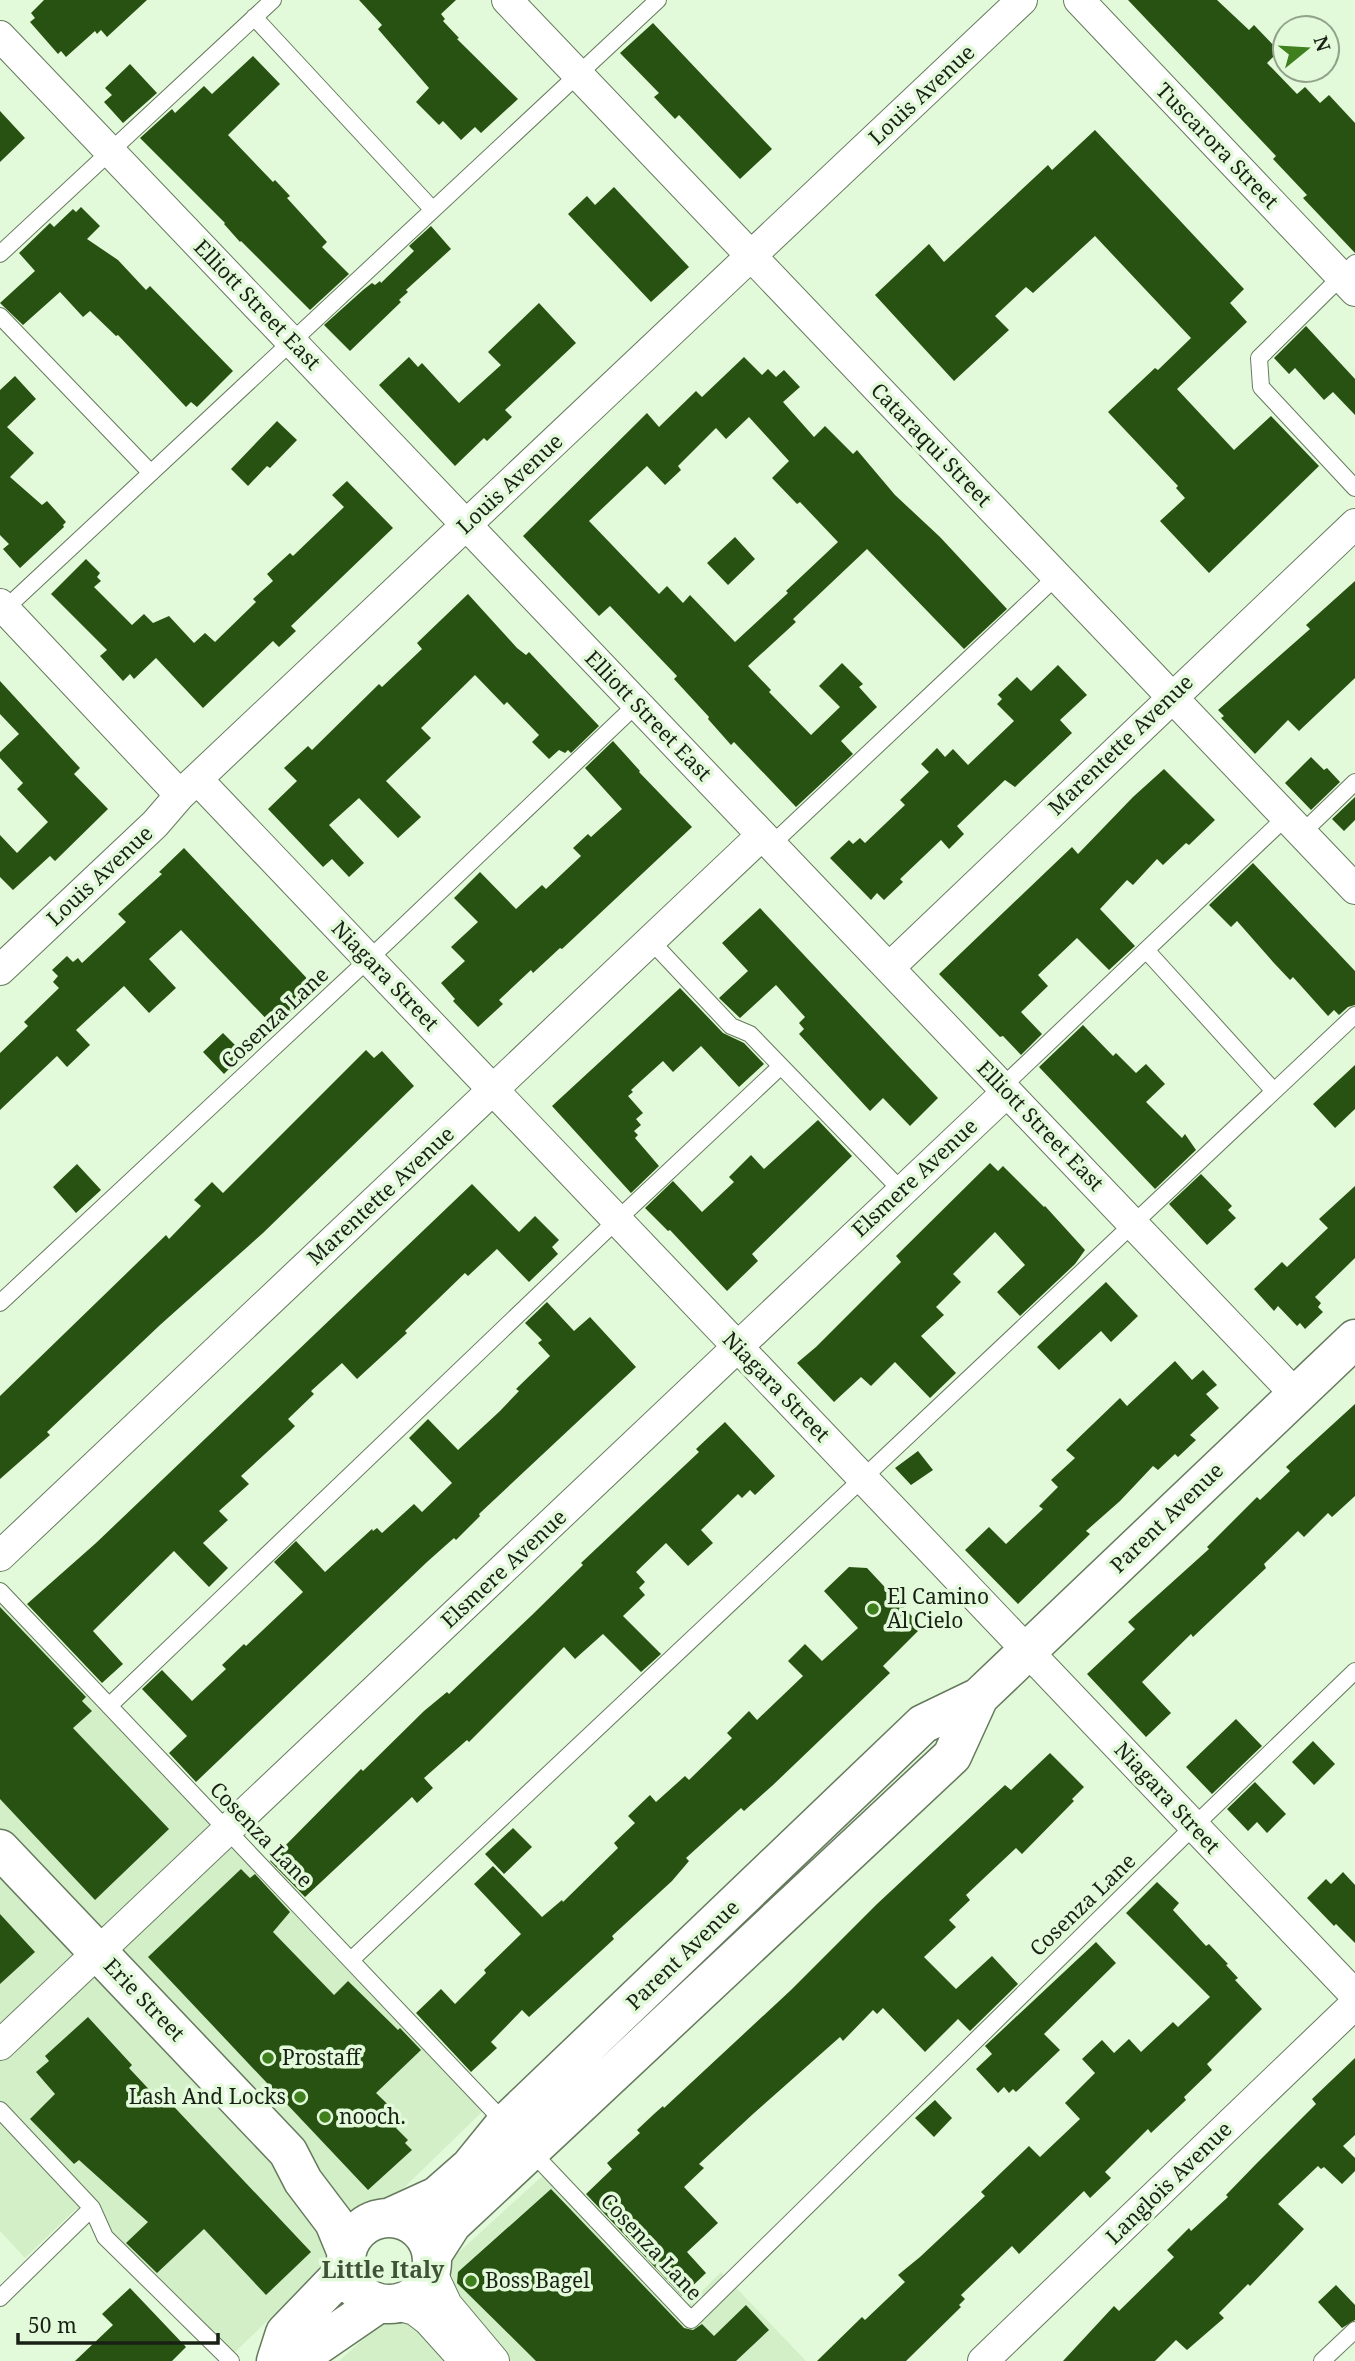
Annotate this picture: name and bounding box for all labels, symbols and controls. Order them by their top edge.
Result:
north arrow [1271,14,1341,84]
text: N [1307,33,1337,55]
street label: Louis Avenue [862,38,980,151]
street label: Tuscarora Street [1150,76,1285,214]
street label: Elliott Street East [188,233,327,376]
street label: Cataraqui Street [865,376,998,512]
street label: Louis Avenue [450,427,568,540]
street label: Elliott Street East [579,644,718,787]
street label: Marentette Avenue [1042,668,1199,821]
street label: Louis Avenue [40,819,158,932]
street label: Niagara Street [326,914,445,1036]
street label: Cosenza Lane [215,960,334,1074]
street label: Elliott Street East [971,1054,1110,1197]
street label: Elsmere Avenue [846,1112,983,1243]
street label: Marentette Avenue [301,1120,460,1271]
street label: Niagara Street [717,1325,836,1447]
street label: Parent Avenue [1104,1456,1229,1578]
street label: Elsmere Avenue [435,1503,572,1634]
place label: El Camino Al Cielo [887,1582,989,1634]
marker: El Camino Al Cielo [865,1601,881,1617]
street label: Niagara Street [1109,1735,1227,1859]
street label: Cosenza Lane [204,1775,319,1893]
street label: Cosenza Lane [1023,1847,1141,1962]
street label: Parent Avenue [620,1893,745,2015]
street label: Erie Street [98,1952,191,2047]
place label: Prostaff [282,2043,362,2071]
marker: Prostaff [260,2050,276,2066]
place label: Lash And Locks [129,2082,286,2110]
marker: Lash And Locks [292,2089,308,2105]
place label: nooch. [339,2102,406,2130]
marker: nooch. [317,2109,333,2125]
street label: Langlois Avenue [1099,2115,1237,2250]
street label: Cosenza Lane [595,2187,709,2306]
district label: Little Italy [322,2253,445,2285]
place label: Boss Bagel [485,2266,590,2294]
marker: Boss Bagel [463,2273,479,2289]
scale bar [18,2302,217,2346]
text: 50 m [28,2311,77,2339]

